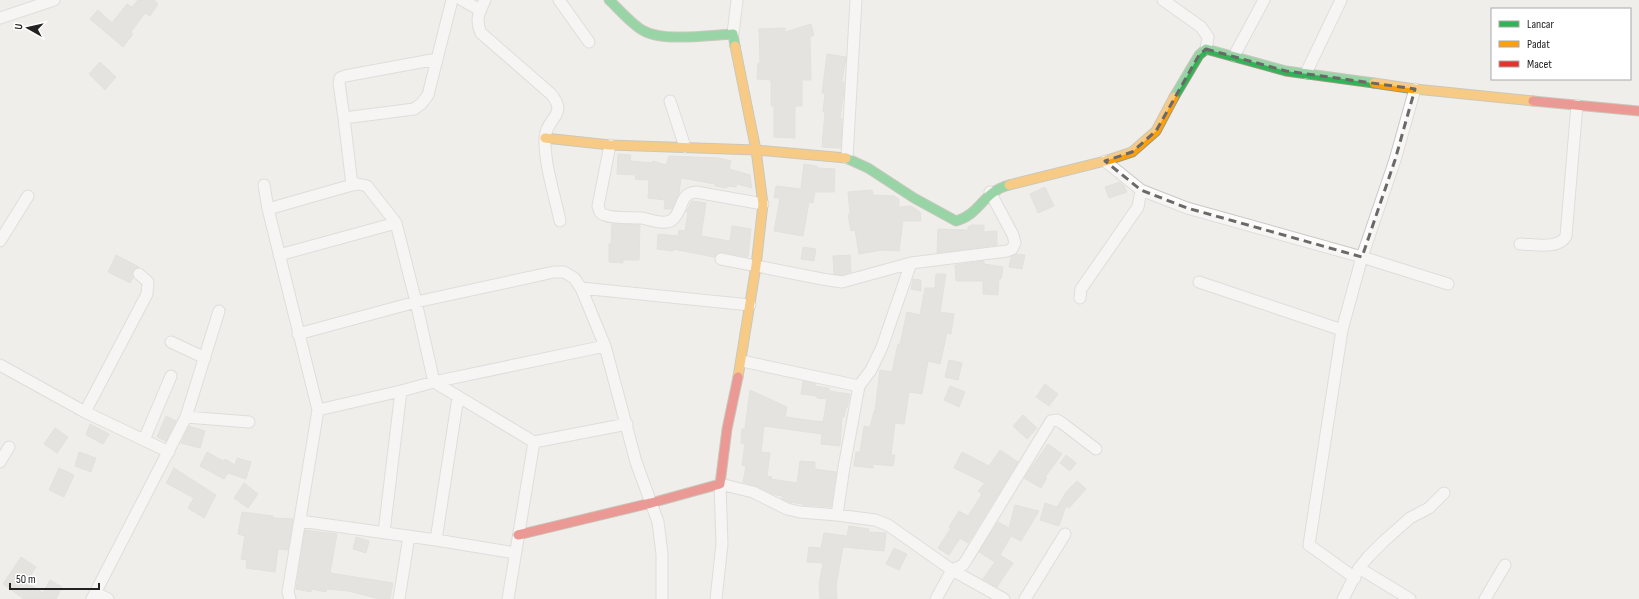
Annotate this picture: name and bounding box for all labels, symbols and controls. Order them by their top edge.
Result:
north arrow [8,8,48,48]
legend [1491,8,1631,80]
text: Lancar [1527,17,1554,32]
text: U [12,23,25,30]
text: Padat [1527,37,1550,52]
text: Macet [1527,57,1552,72]
scale bar [10,565,99,591]
text: 50 m [16,572,36,587]

